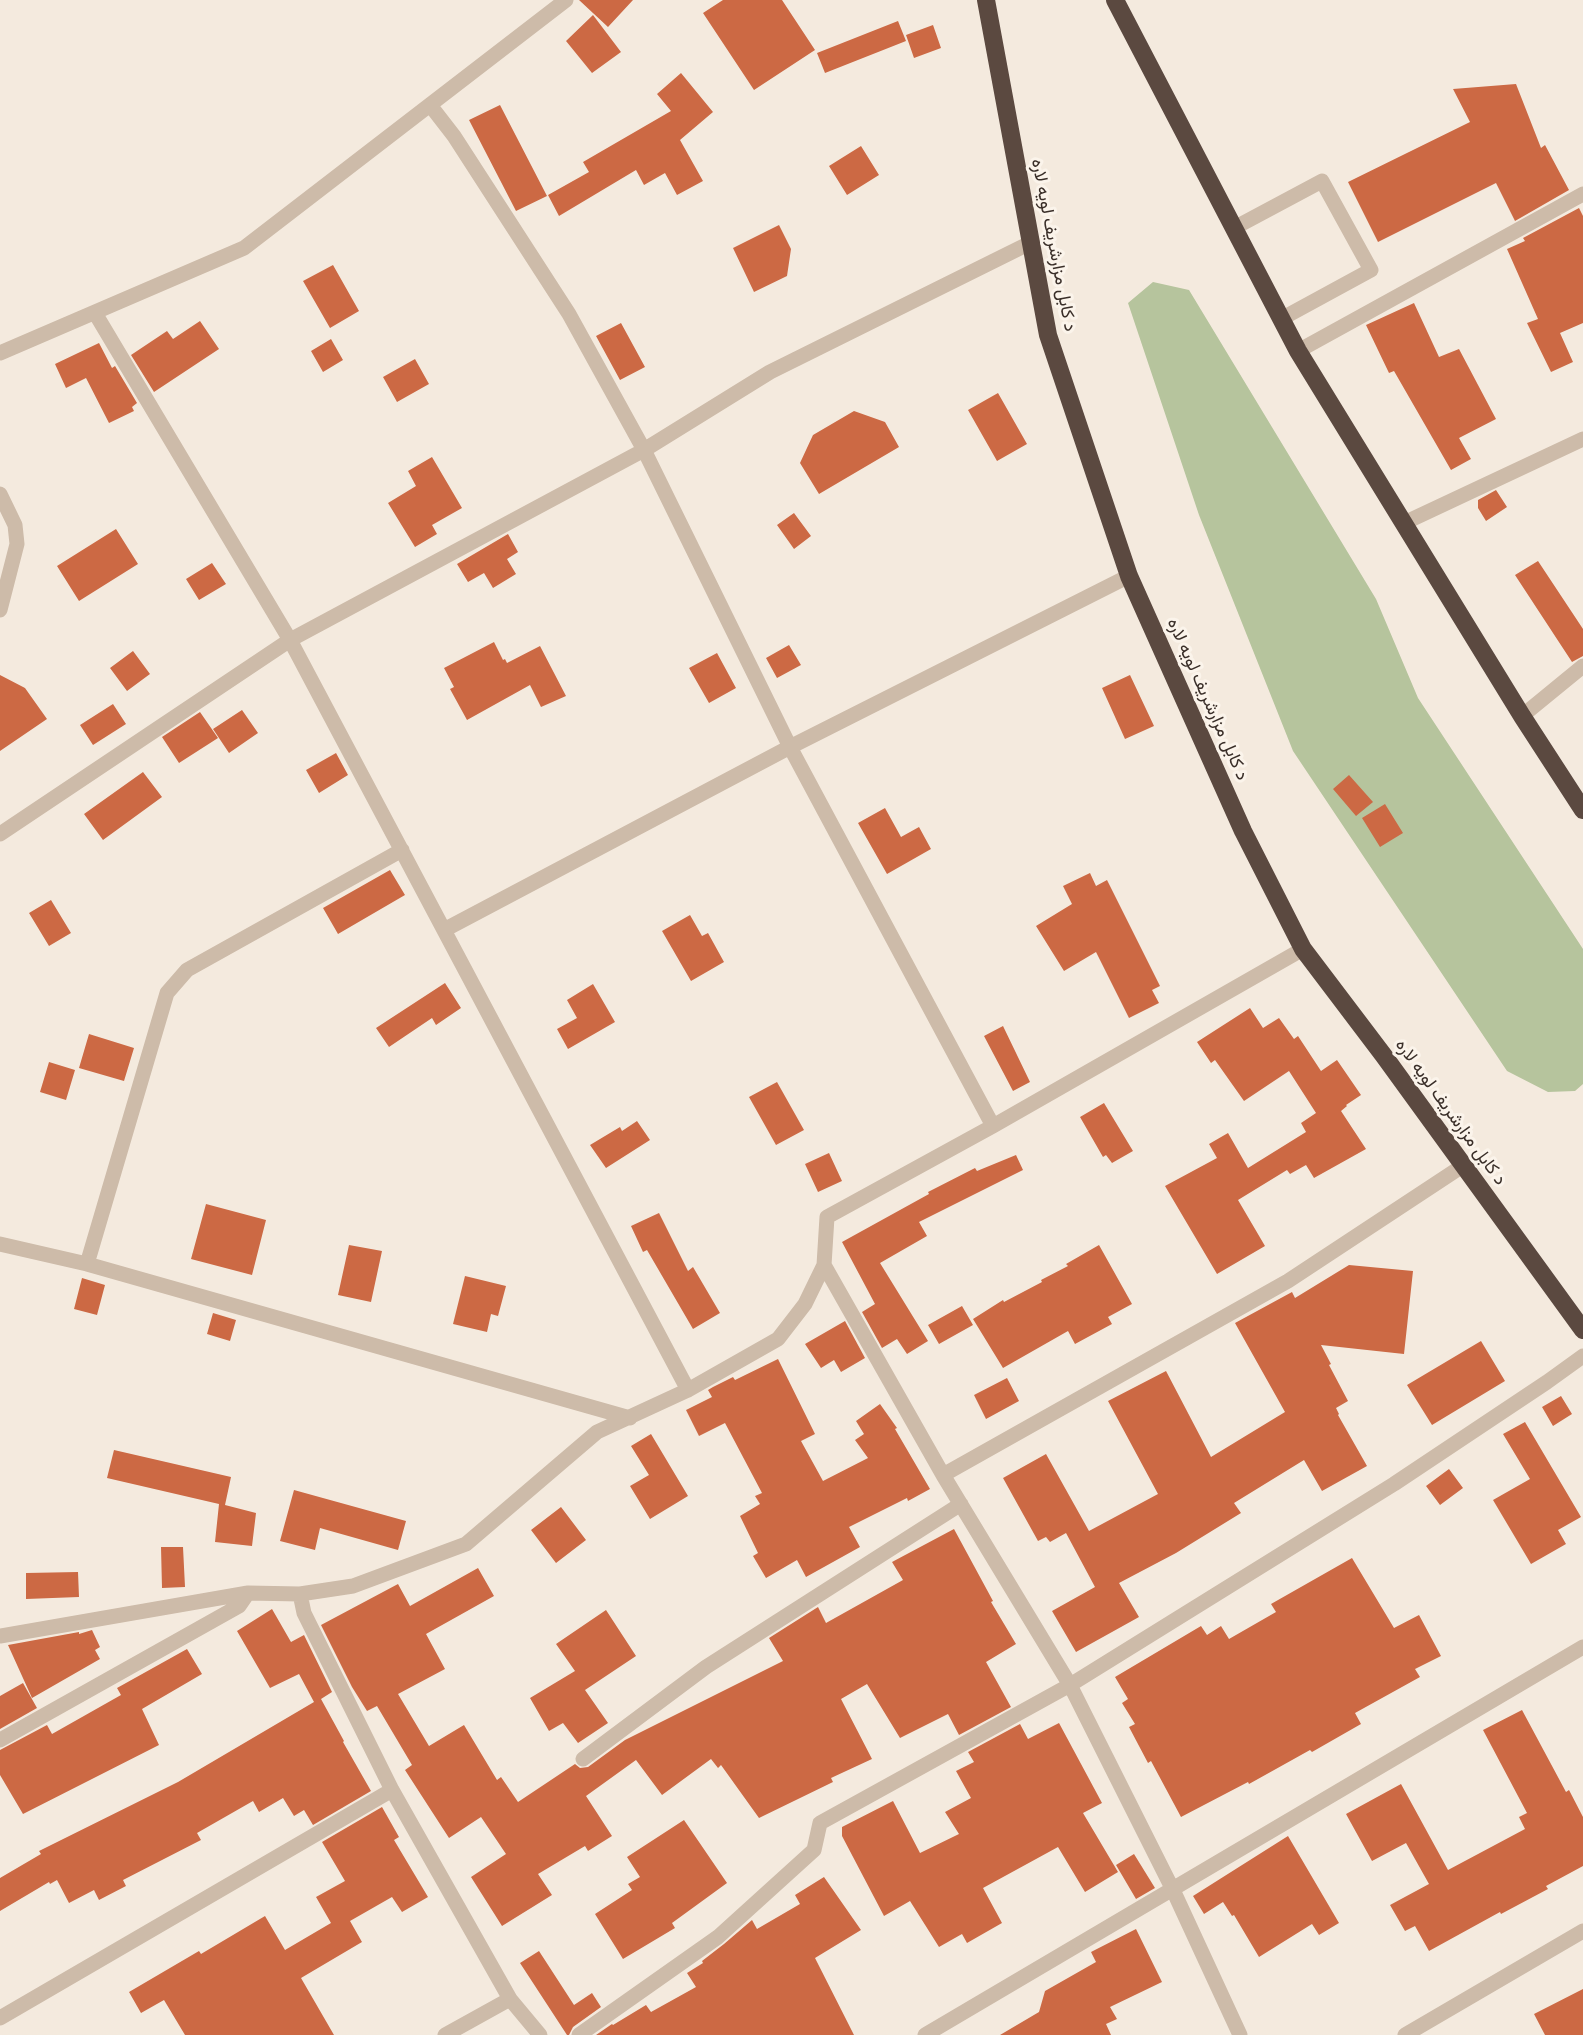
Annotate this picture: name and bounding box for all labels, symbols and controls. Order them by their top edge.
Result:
street label: د کابل مزارشریف لویه لاره [1027,157,1081,333]
street label: د کابل مزارشریف لویه لاره [1162,614,1254,784]
street label: د کابل مزارشریف لویه لاره [1391,1035,1511,1189]

